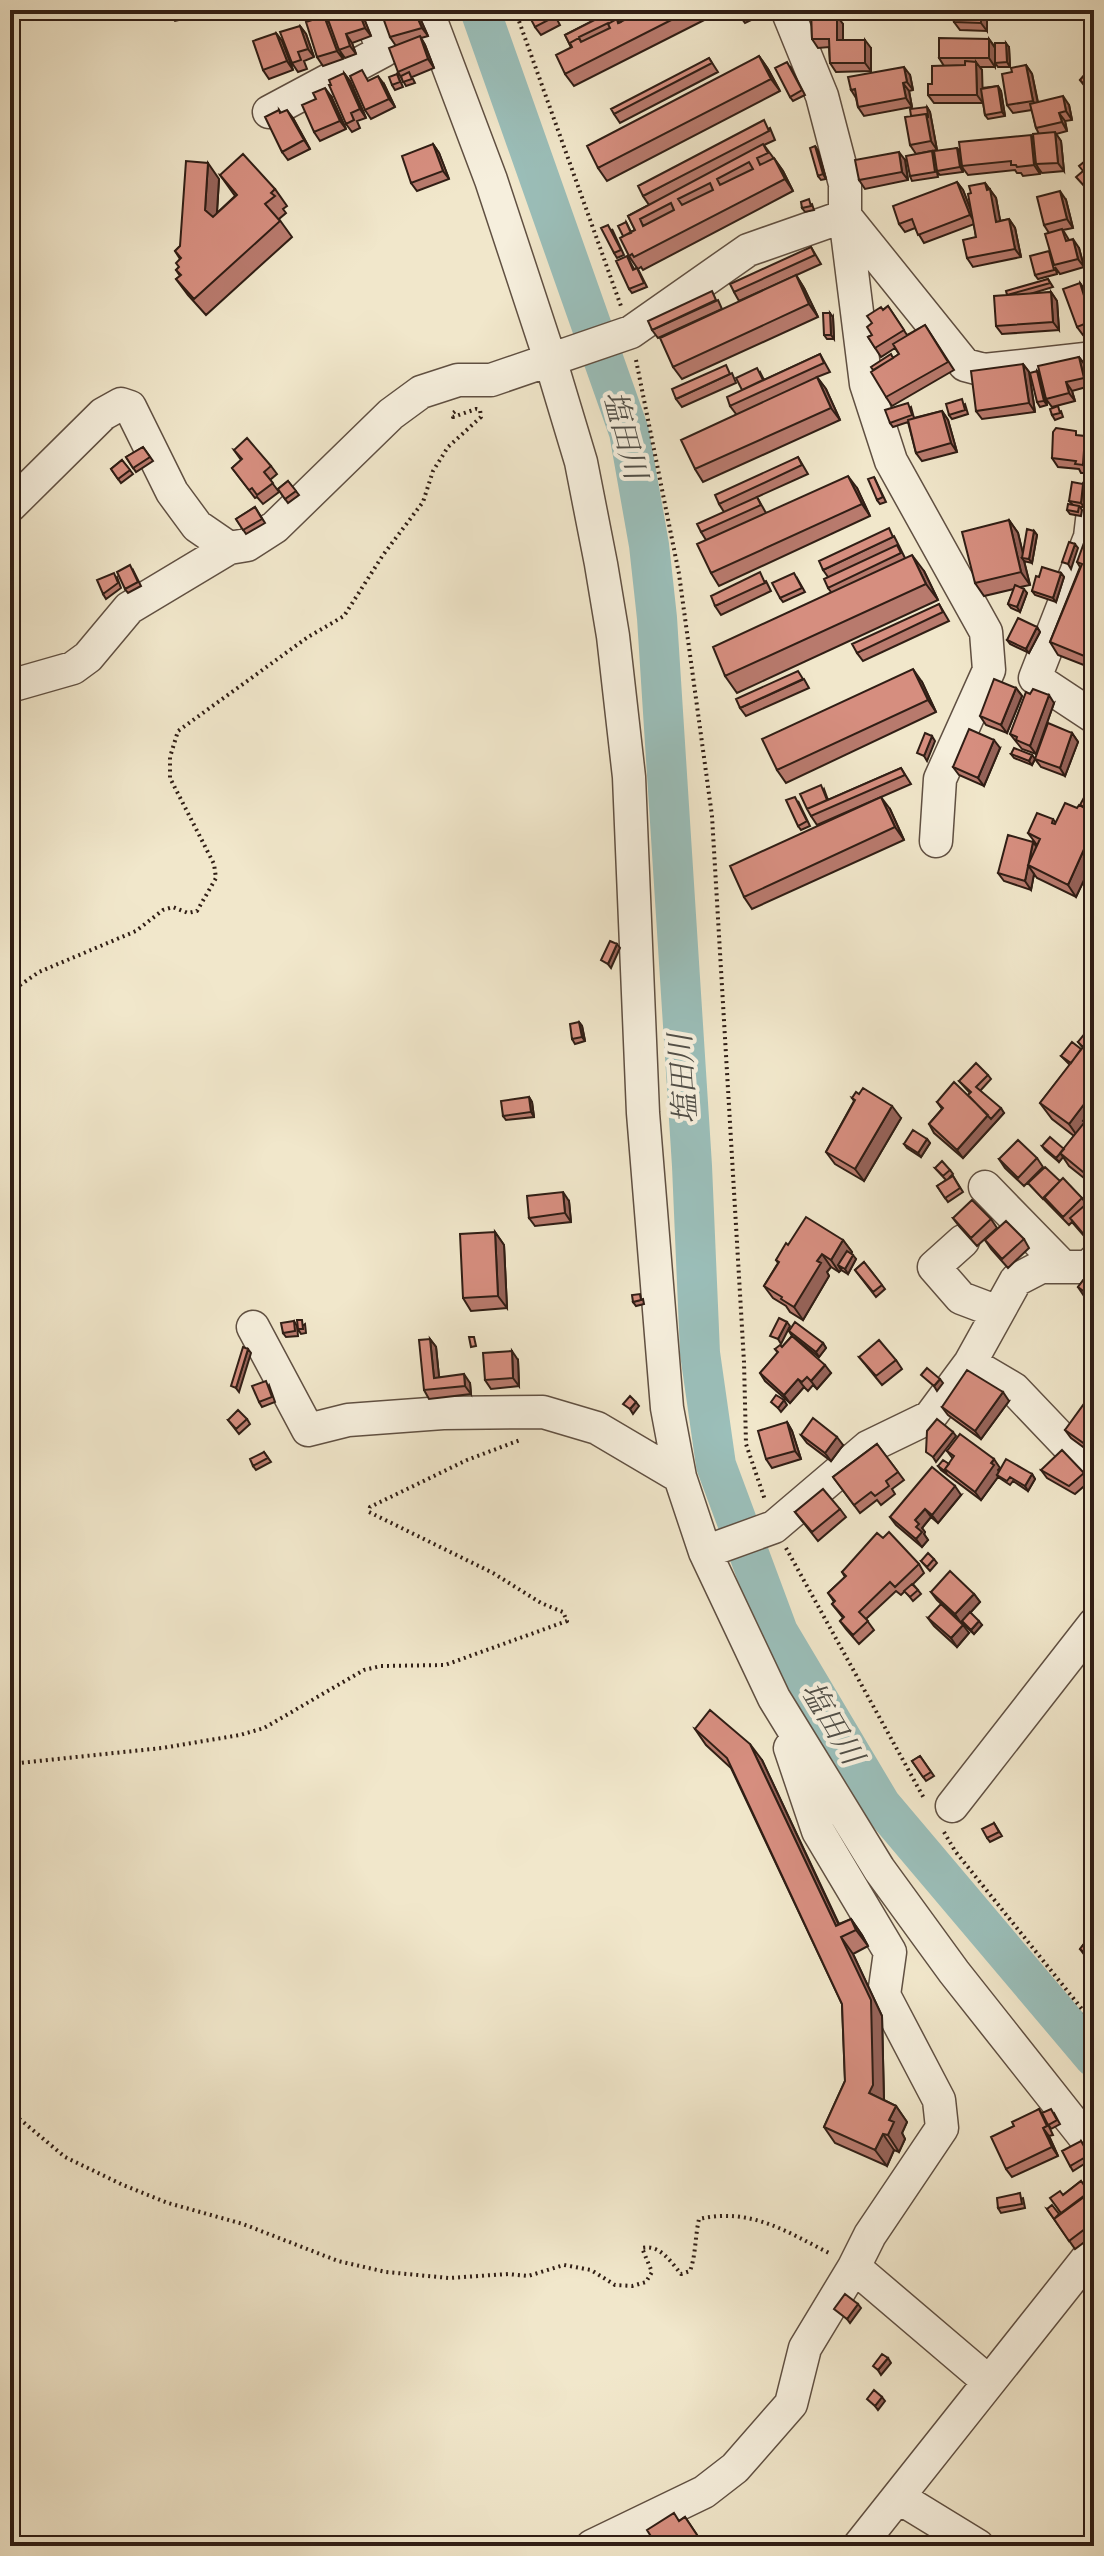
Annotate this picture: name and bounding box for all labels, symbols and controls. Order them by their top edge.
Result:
water label: 塩田川 [591,387,656,487]
water label: 塩田川 [661,1030,709,1125]
water label: 塩田川 [789,1675,873,1776]

